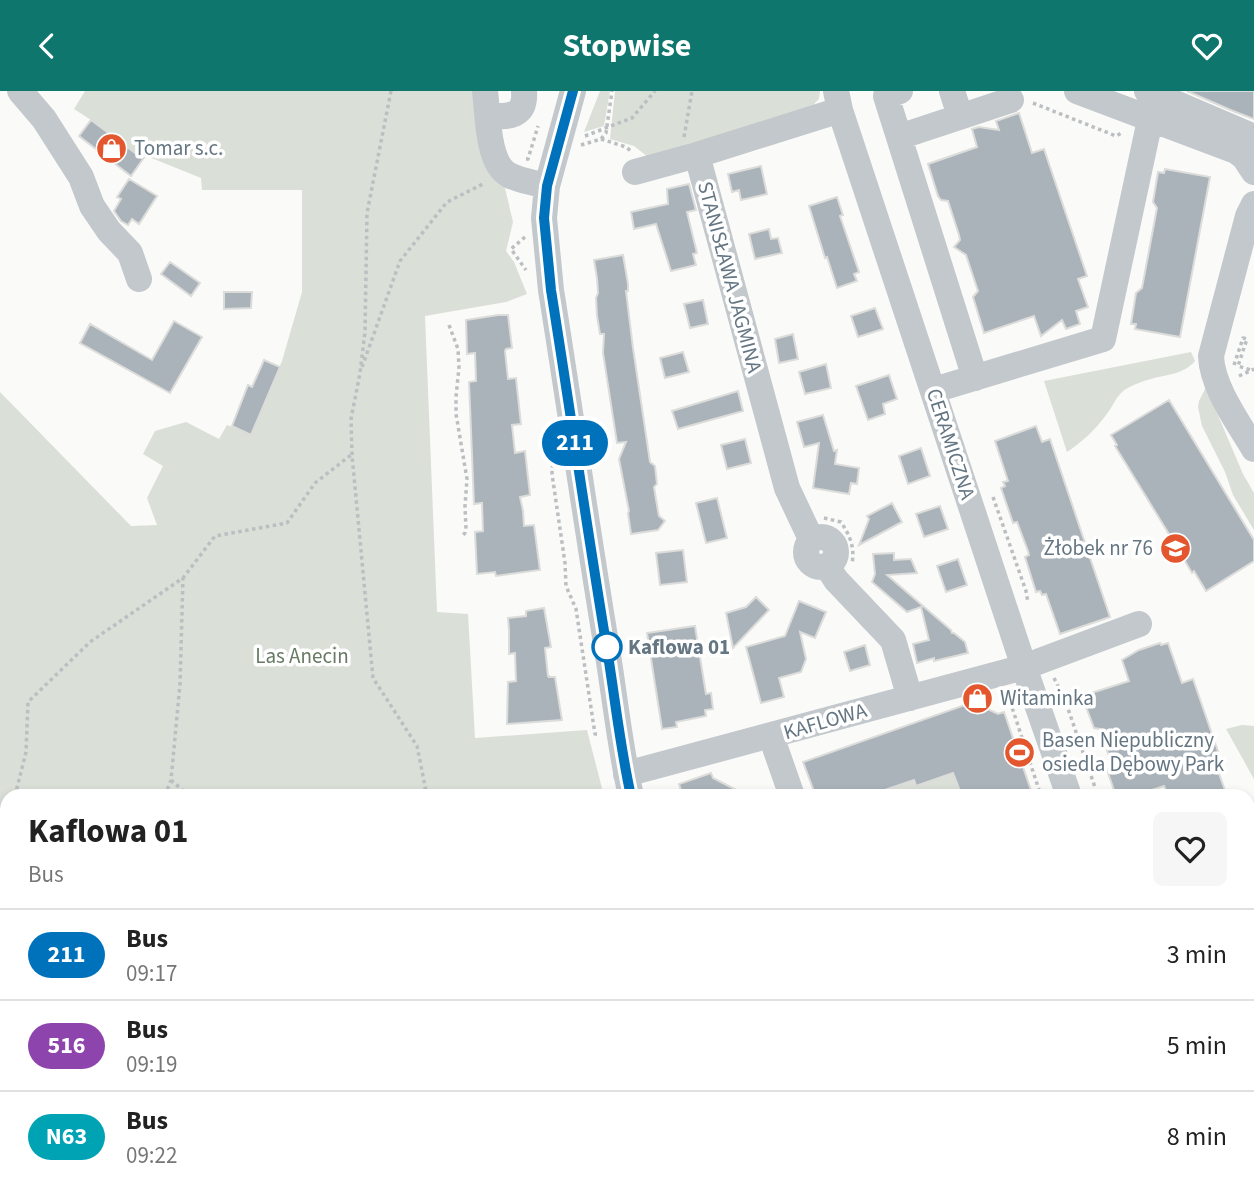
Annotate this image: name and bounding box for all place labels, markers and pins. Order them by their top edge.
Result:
shop icon: Tomar s.c. [94,131,128,165]
place label: Tomar s.c. [134,133,223,163]
school or university icon: Żłobek nr 76 [1159,531,1193,565]
place label: Żłobek nr 76 [1044,533,1153,563]
marker: Kaflowa 01 [592,632,622,662]
place label: Kaflowa 01 [628,632,730,662]
shop icon: Witaminka [960,681,994,715]
place label: Witaminka [1000,683,1094,713]
place label: Basen Niepubliczny osiedla Dębowy Park [1042,725,1225,779]
sports icon: Basen Niepubliczny osiedla Dębowy Park [1002,735,1036,769]

